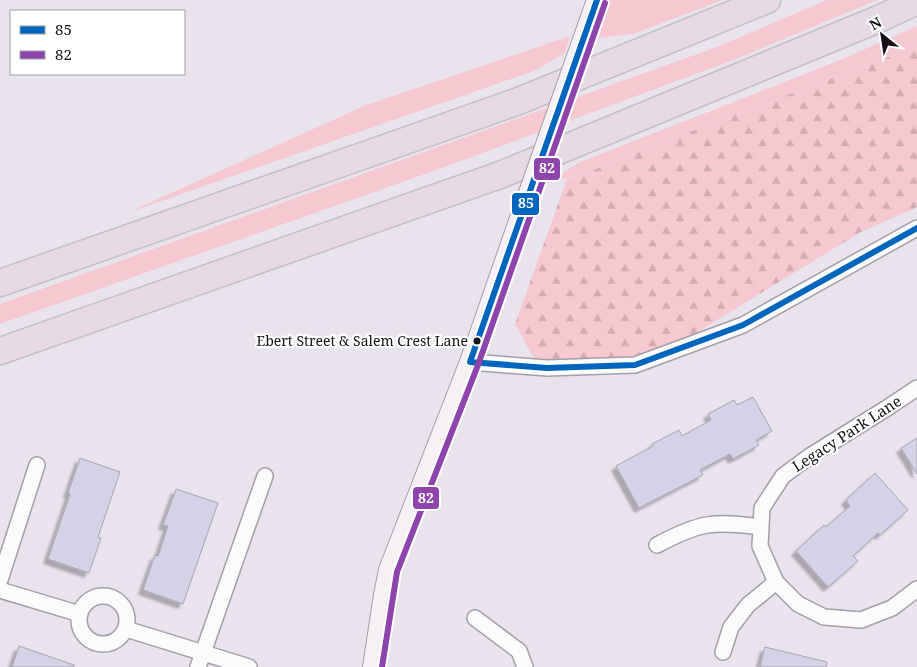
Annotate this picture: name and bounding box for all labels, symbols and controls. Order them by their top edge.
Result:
legend [10,10,185,75]
north arrow [857,10,907,60]
text: N [866,12,885,34]
text: 85 [55,19,72,39]
text: 82 [55,44,72,64]
line badge: 82 [533,157,561,181]
text: 82 [539,158,555,177]
line badge: 85 [511,192,540,216]
text: 85 [518,193,534,212]
place label: Ebert Street & Salem Crest Lane [256,331,468,350]
marker: Ebert Street & Salem Crest Lane [472,336,482,346]
street label: Legacy Park Lane [788,390,905,476]
line badge: 82 [412,486,440,510]
text: 82 [418,488,434,507]

